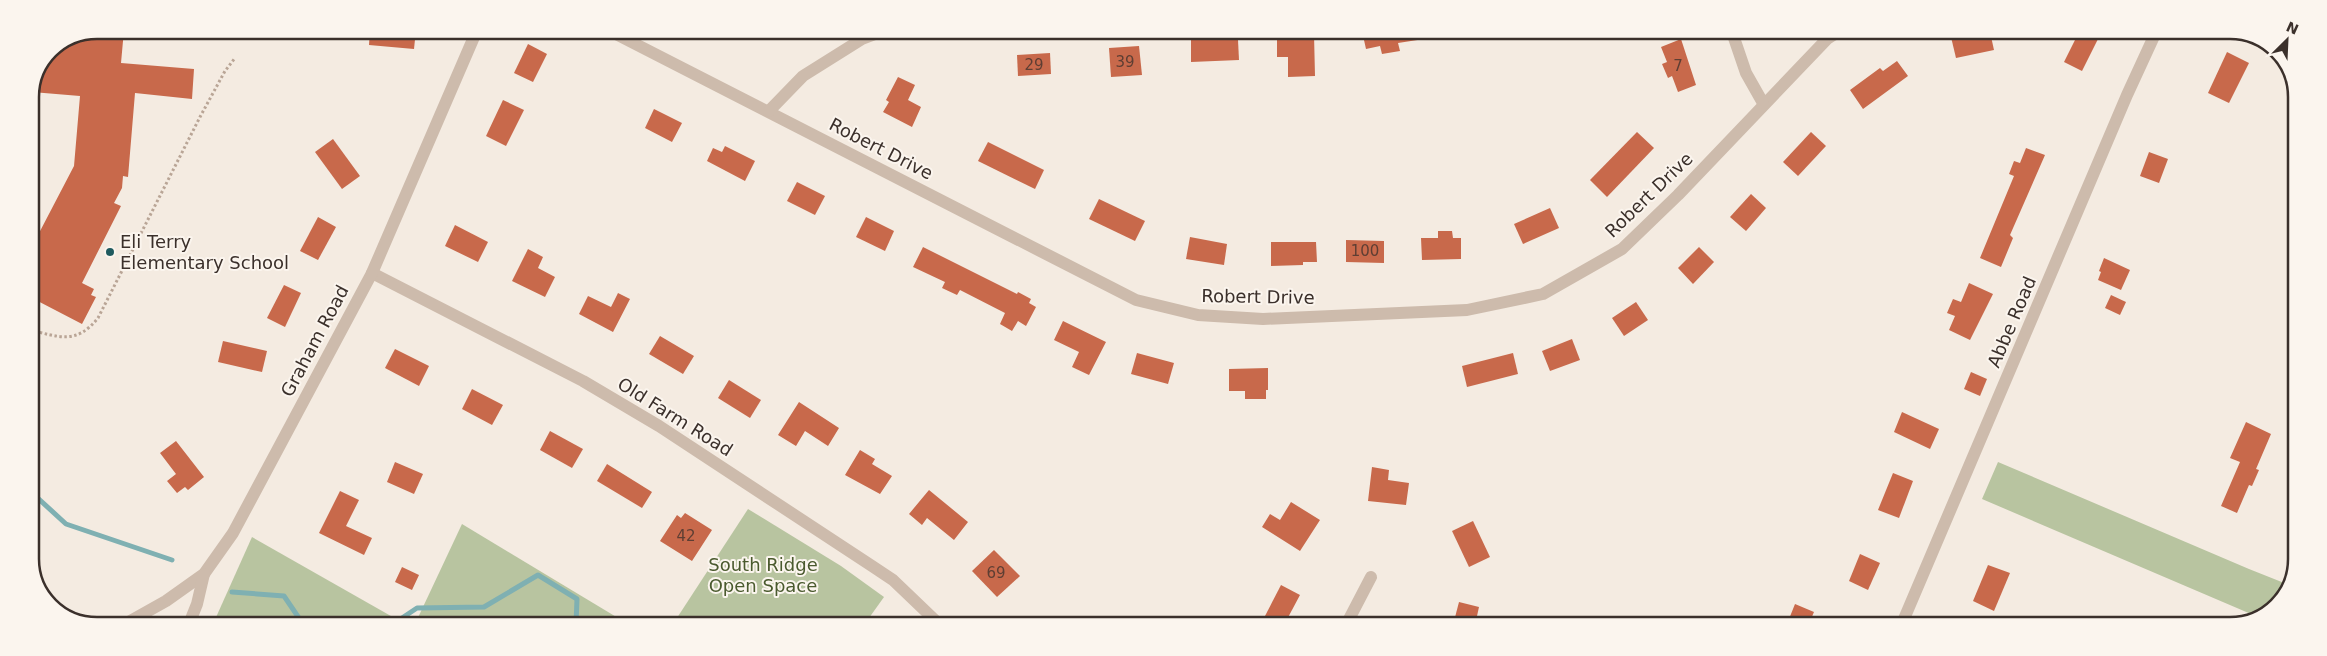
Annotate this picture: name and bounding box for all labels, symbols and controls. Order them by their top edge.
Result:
north arrow [2262,15,2312,65]
text: N [2284,18,2301,38]
house number: 39 [1115,53,1135,71]
house number: 29 [1024,56,1044,74]
house number: 7 [1673,57,1683,75]
street label: Robert Drive [826,113,937,184]
street label: Robert Drive [1601,148,1697,242]
place label: Eli Terry Elementary School [120,231,289,273]
house number: 100 [1351,242,1379,260]
marker: Eli Terry Elementary School [104,246,116,258]
street label: Abbe Road [1983,273,2040,371]
street label: Graham Road [276,281,353,400]
street label: Robert Drive [1201,285,1315,308]
street label: Old Farm Road [614,373,737,460]
house number: 42 [676,527,696,545]
park label: South Ridge Open Space [708,554,818,596]
house number: 69 [986,564,1006,582]

